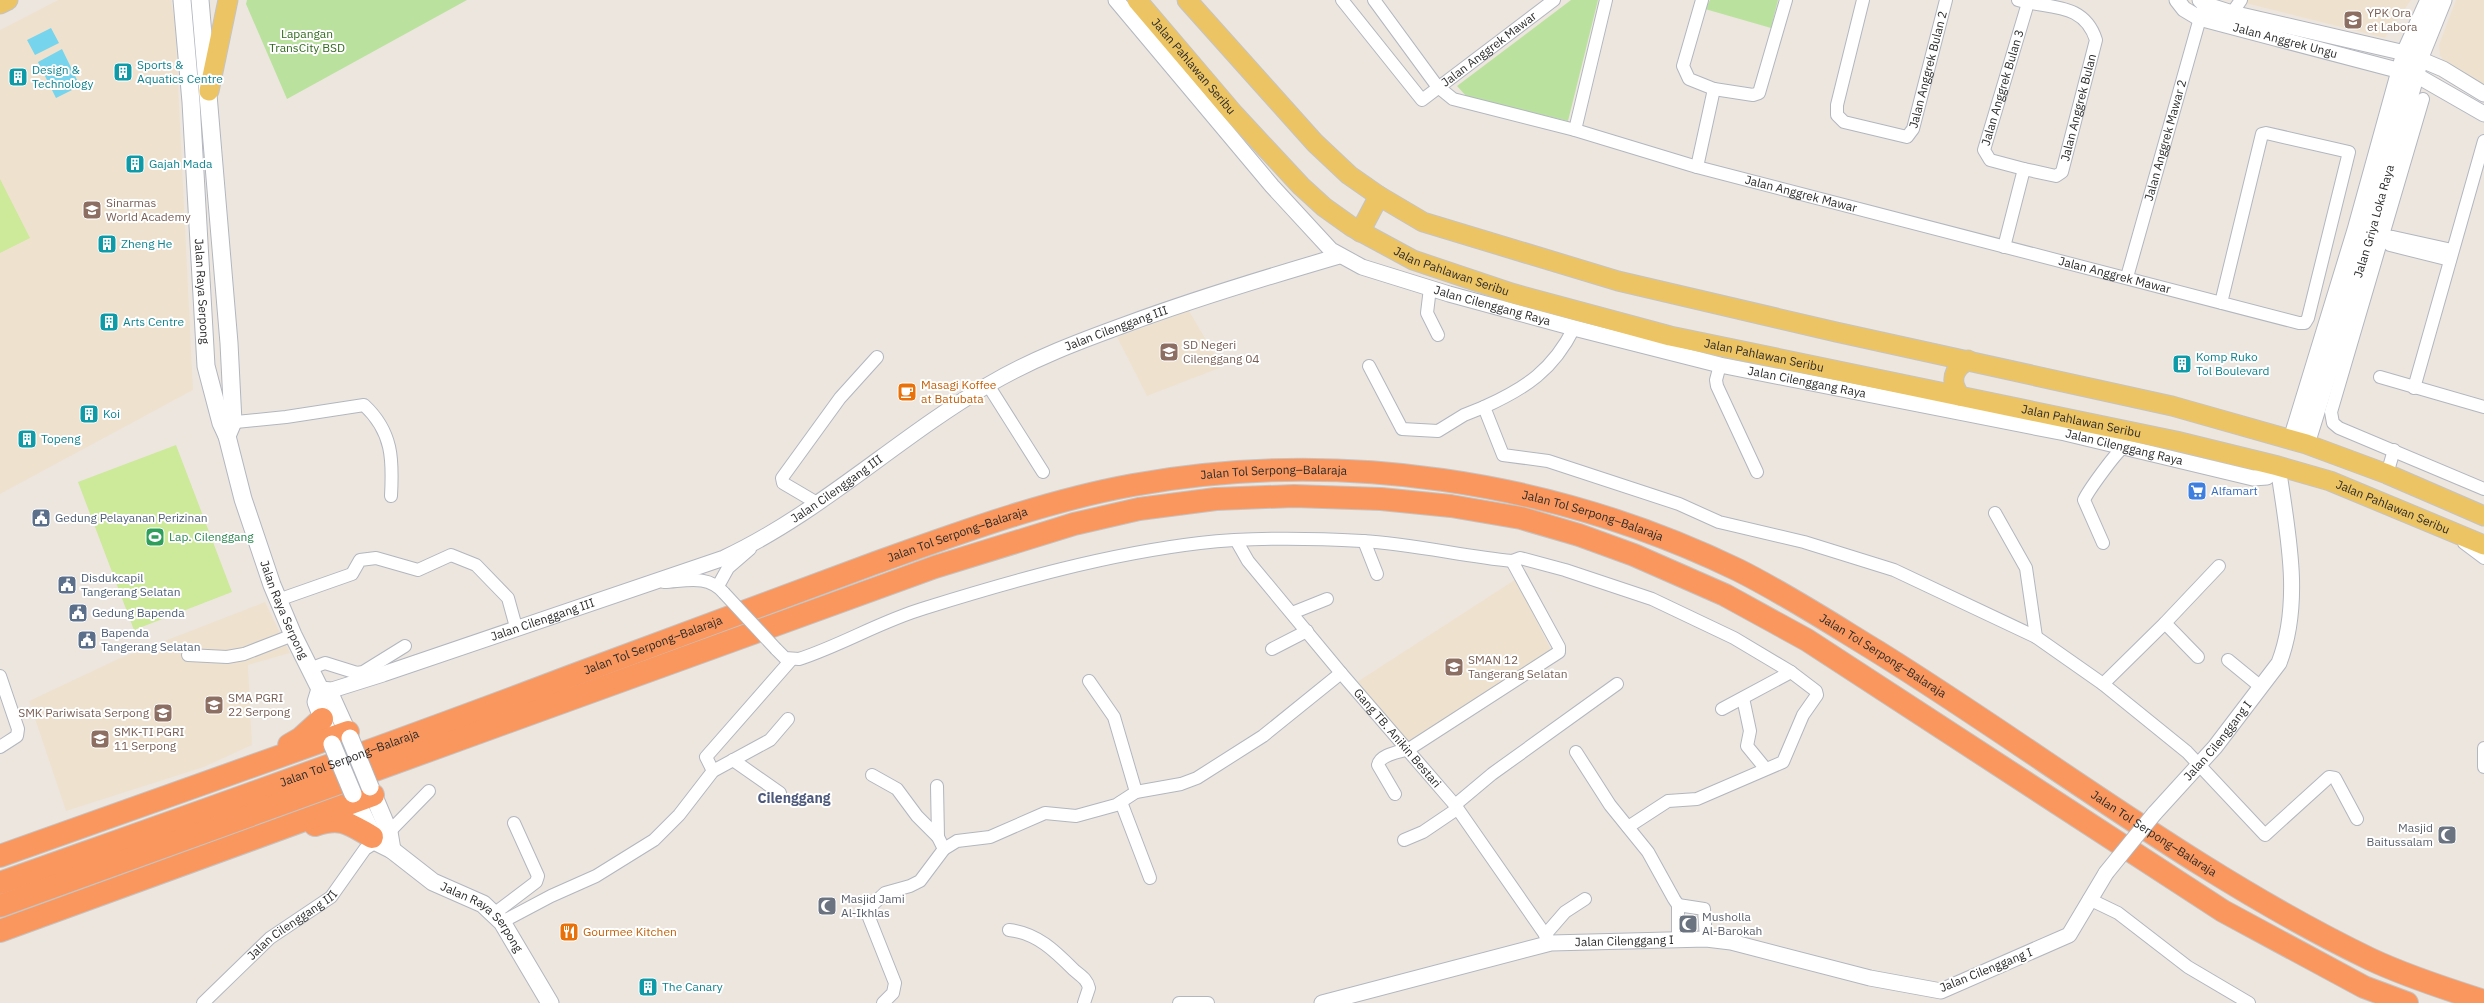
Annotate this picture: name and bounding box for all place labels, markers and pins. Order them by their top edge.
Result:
place label: YPK Ora et Labora [2367,5,2418,34]
school or university icon: YPK Ora et Labora [2342,9,2364,31]
place label: Sports & Aquatics Centre [137,57,223,86]
building icon: Sports & Aquatics Centre [112,61,134,83]
place label: Design & Technology [32,62,93,91]
building icon: Design & Technology [7,66,29,88]
building icon: Gajah Mada [124,153,146,175]
place label: Gajah Mada [149,156,213,171]
place label: Sinarmas World Academy [106,195,191,224]
school or university icon: Sinarmas World Academy [81,199,103,221]
building icon: Zheng He [96,233,118,255]
place label: Zheng He [121,236,173,251]
building icon: Arts Centre [98,311,120,333]
place label: Arts Centre [123,314,184,329]
place label: SD Negeri Cilenggang 04 [1183,337,1260,366]
school or university icon: SD Negeri Cilenggang 04 [1158,341,1180,363]
place label: Komp Ruko Tol Boulevard [2196,349,2270,378]
building icon: Komp Ruko Tol Boulevard [2171,353,2193,375]
place label: Masagi Koffee at Batubata [921,377,997,406]
cafe icon: Masagi Koffee at Batubata [896,381,918,403]
building icon: Koi [78,403,100,425]
place label: Koi [103,406,120,421]
building icon: Topeng [16,428,38,450]
place label: Topeng [41,431,81,446]
supermarket icon: Alfamart [2186,480,2208,502]
place label: Alfamart [2211,483,2258,498]
public building icon: Gedung Pelayanan Perizinan [30,507,52,529]
place label: Gedung Pelayanan Perizinan [55,510,208,525]
sports icon: Lap. Cilenggang [144,526,166,548]
place label: Lap. Cilenggang [169,529,254,544]
place label: Disdukcapil Tangerang Selatan [81,570,181,599]
public building icon: Disdukcapil Tangerang Selatan [56,574,78,596]
public building icon: Gedung Bapenda [67,602,89,624]
place label: Gedung Bapenda [92,605,185,620]
place label: Bapenda Tangerang Selatan [101,625,201,654]
public building icon: Bapenda Tangerang Selatan [76,629,98,651]
place label: SMAN 12 Tangerang Selatan [1468,652,1568,681]
school or university icon: SMAN 12 Tangerang Selatan [1443,656,1465,678]
place label: SMA PGRI 22 Serpong [228,690,291,719]
school or university icon: SMA PGRI 22 Serpong [203,694,225,716]
school or university icon: SMK Pariwisata Serpong [152,702,174,724]
place label: SMK Pariwisata Serpong [18,705,150,720]
place label: SMK-TI PGRI 11 Serpong [114,724,185,753]
school or university icon: SMK-TI PGRI 11 Serpong [89,728,111,750]
place label: Masjid Baitussalam [2367,820,2433,849]
mosque icon: Masjid Baitussalam [2436,824,2458,846]
place label: Masjid Jami Al-Ikhlas [841,891,905,920]
mosque icon: Masjid Jami Al-Ikhlas [816,895,838,917]
place label: Musholla Al-Barokah [1702,909,1762,938]
mosque icon: Musholla Al-Barokah [1677,913,1699,935]
restaurant icon: Gourmee Kitchen [558,921,580,943]
place label: Gourmee Kitchen [583,924,677,939]
building icon: The Canary [637,976,659,998]
place label: The Canary [662,979,723,994]

